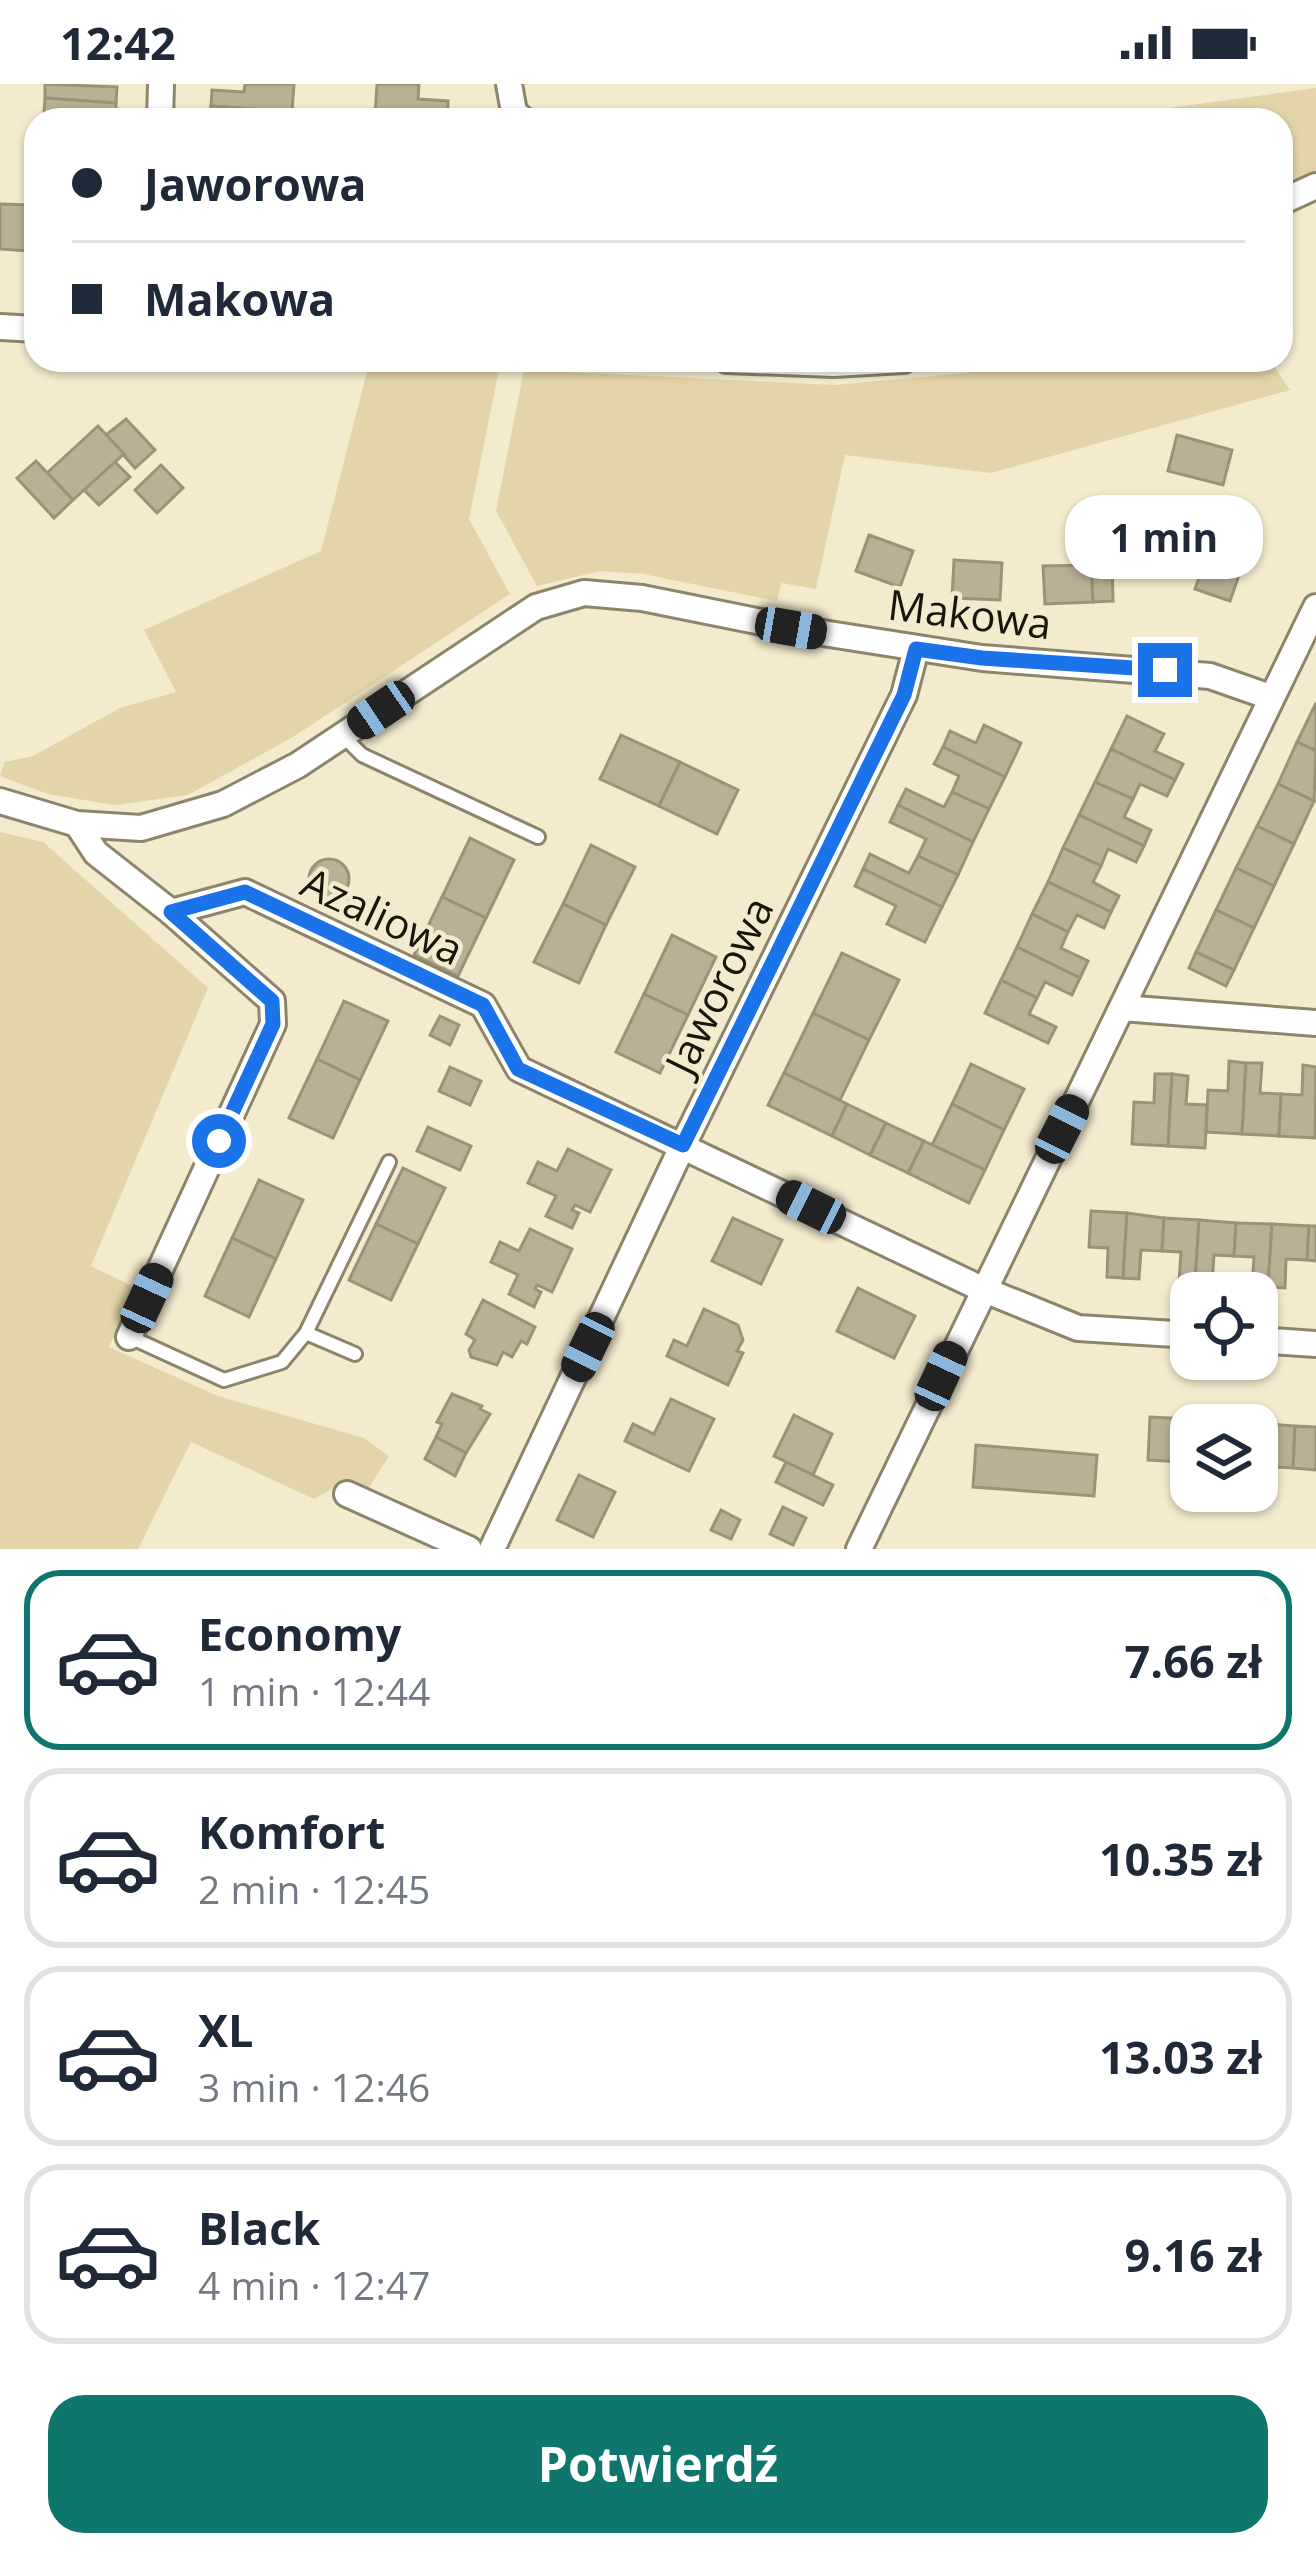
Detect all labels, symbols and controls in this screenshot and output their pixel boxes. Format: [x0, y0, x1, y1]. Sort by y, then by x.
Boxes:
text: 12:42 [60, 12, 176, 73]
text: Jaworowa [144, 153, 366, 214]
text: Makowa [144, 268, 335, 329]
callout: 1 min [1066, 496, 1264, 580]
text: 1 min [1110, 510, 1218, 563]
street label: Makowa [885, 575, 1055, 651]
car [752, 604, 830, 652]
route end [1138, 643, 1192, 697]
car [341, 675, 421, 745]
street label: Azaliowa [293, 853, 473, 977]
street label: Jaworowa [649, 887, 785, 1087]
car [1030, 1089, 1094, 1169]
route start [192, 1114, 246, 1168]
car [771, 1175, 851, 1239]
car [115, 1258, 179, 1338]
map controls [1170, 1272, 1278, 1512]
button: locate [1170, 1272, 1278, 1380]
car [556, 1307, 620, 1387]
car [909, 1336, 973, 1416]
button: layers [1170, 1404, 1278, 1512]
text: Economy [198, 1603, 401, 1664]
icon: car [54, 1606, 162, 1714]
text: 7.66 zł [1125, 1630, 1262, 1691]
text: 1 min · 12:44 [198, 1664, 430, 1717]
text: Komfort [198, 1801, 385, 1862]
icon: car [54, 1804, 162, 1912]
text: 10.35 zł [1099, 1828, 1262, 1889]
text: 2 min · 12:45 [198, 1862, 430, 1915]
text: XL [198, 1999, 253, 2060]
icon: car [54, 2002, 162, 2110]
text: 13.03 zł [1099, 2026, 1262, 2087]
text: 3 min · 12:46 [198, 2060, 430, 2113]
text: Black [198, 2197, 320, 2258]
icon: car [54, 2200, 162, 2308]
text: 9.16 zł [1125, 2224, 1262, 2285]
text: 4 min · 12:47 [198, 2258, 430, 2311]
button: Potwierdź [48, 2395, 1268, 2533]

